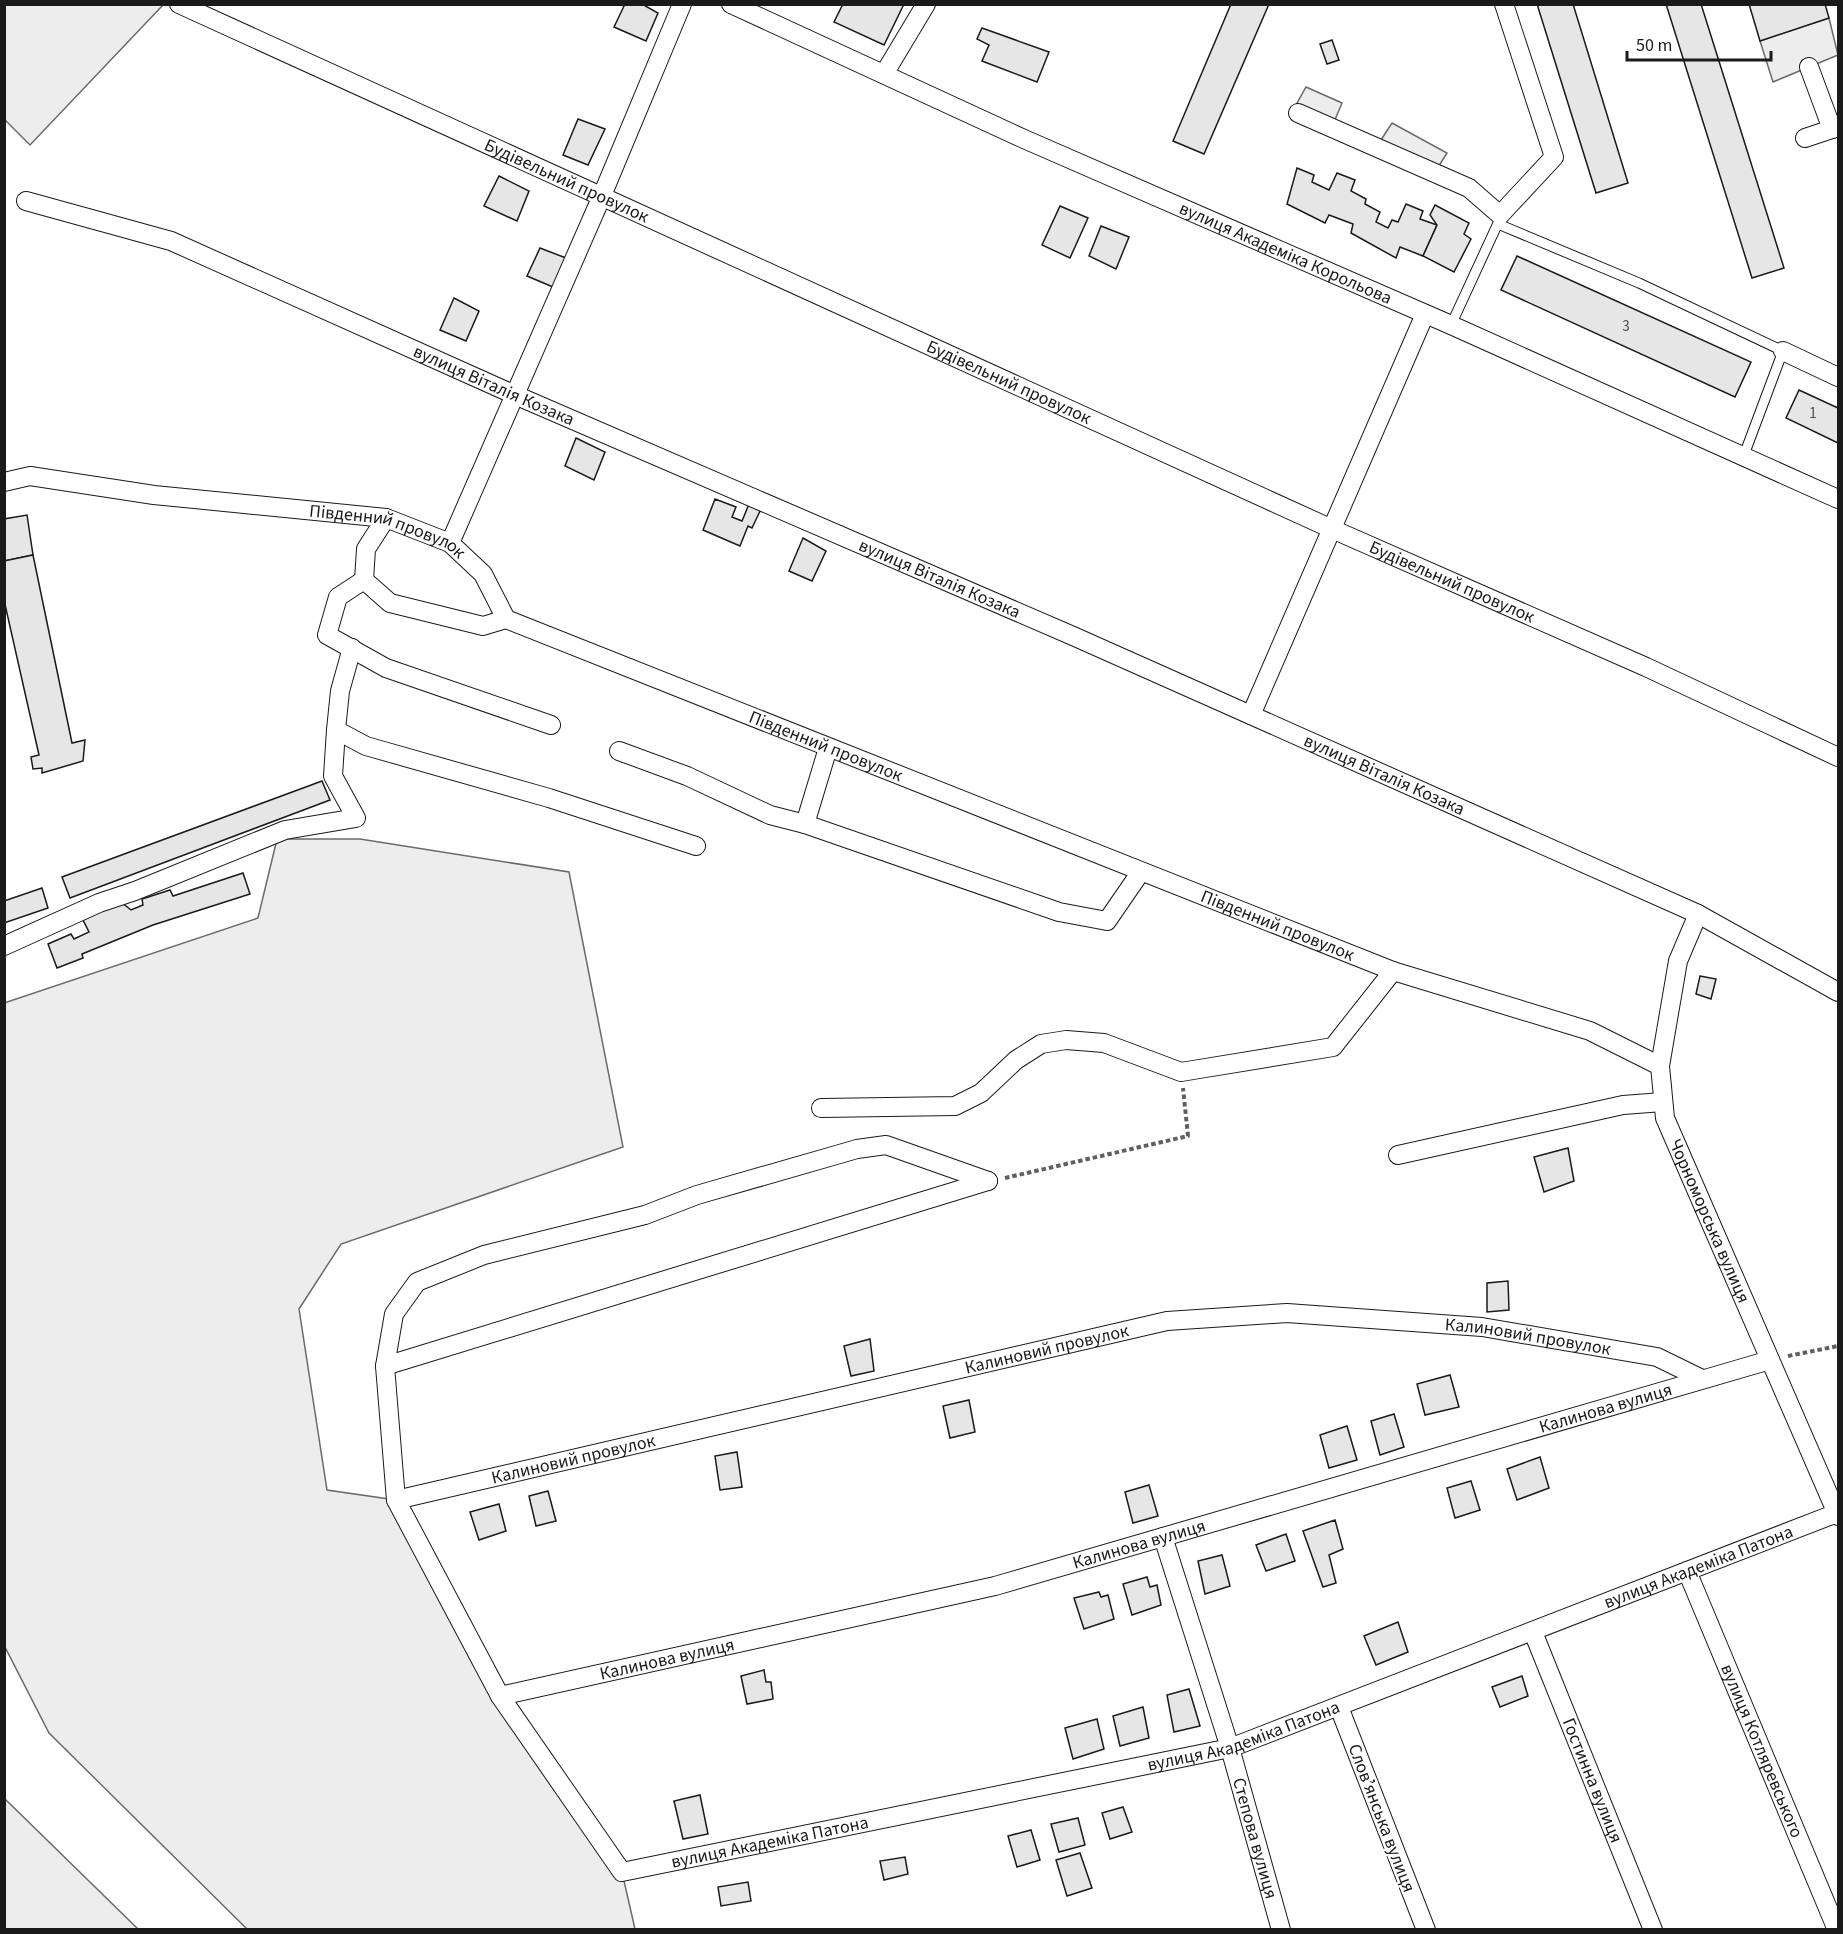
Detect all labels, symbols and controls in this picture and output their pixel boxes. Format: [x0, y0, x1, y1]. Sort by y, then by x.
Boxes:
scale bar [1627, 24, 1771, 62]
text: 50 m [1636, 33, 1672, 58]
street label: Будівельний провулок [480, 133, 653, 229]
street label: вулиця Академіка Корольова [1175, 196, 1396, 311]
house number: 3 [1622, 316, 1630, 337]
street label: Будівельний провулок [922, 334, 1095, 431]
street label: вулиця Віталія Козака [409, 339, 578, 432]
house number: 1 [1809, 403, 1817, 424]
street label: Південний провулок [308, 498, 471, 565]
street label: вулиця Віталія Козака [855, 533, 1024, 625]
street label: Будівельний провулок [1365, 535, 1539, 630]
street label: Південний провулок [745, 705, 906, 788]
street label: вулиця Віталія Козака [1300, 728, 1469, 822]
street label: Південний провулок [1197, 884, 1358, 967]
street label: Чорноморська вулиця [1663, 1135, 1756, 1307]
street label: Калиновий провулок [1444, 1312, 1613, 1362]
street label: Калиновий провулок [962, 1318, 1131, 1381]
street label: Калинова вулиця [1536, 1377, 1675, 1440]
street label: Калиновий провулок [489, 1428, 658, 1490]
street label: Калинова вулиця [1070, 1513, 1209, 1576]
street label: вулиця Академіка Патона [1600, 1519, 1797, 1615]
street label: Калинова вулиця [597, 1632, 737, 1686]
street label: вулиця Котляревського [1714, 1660, 1809, 1842]
street label: вулиця Академіка Патона [1145, 1695, 1344, 1778]
street label: Гостинна вулиця [1556, 1714, 1629, 1847]
street label: Словʼянська вулиця [1342, 1740, 1421, 1896]
street label: Степова вулиця [1226, 1775, 1284, 1902]
street label: вулиця Академіка Патона [669, 1810, 871, 1875]

